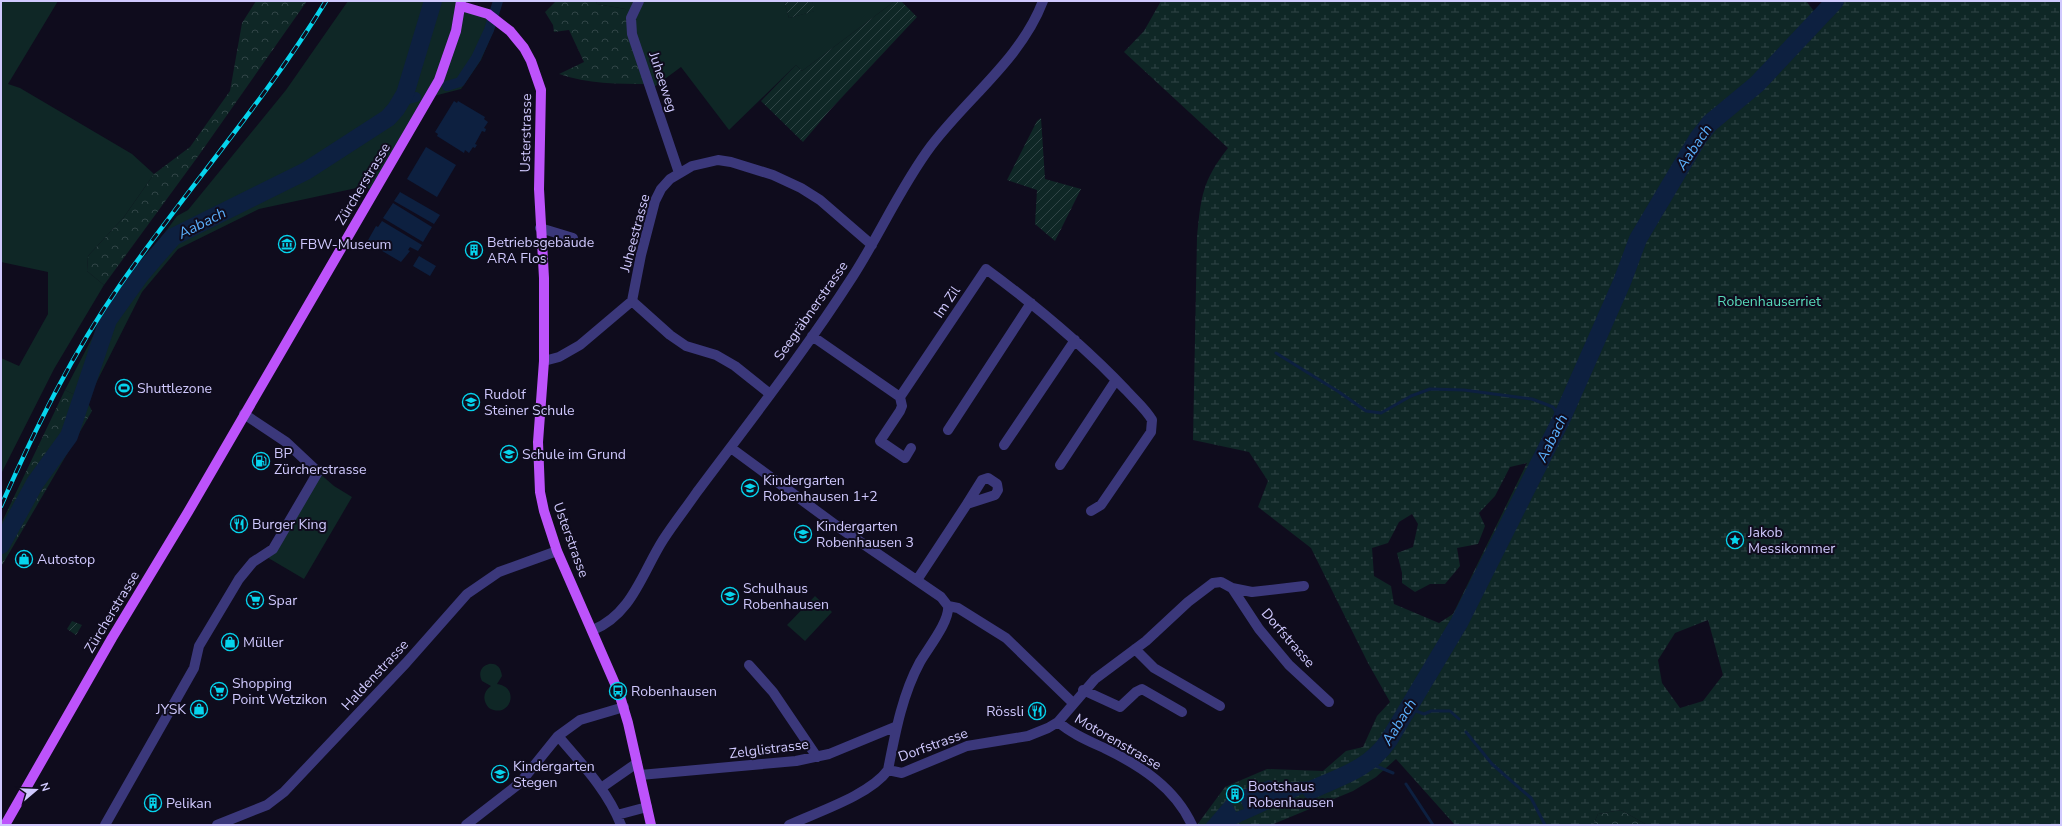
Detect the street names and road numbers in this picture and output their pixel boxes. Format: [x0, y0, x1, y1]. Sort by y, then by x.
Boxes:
street label: Juheeweg [644, 48, 682, 115]
street label: Usterstrasse [516, 93, 536, 173]
street label: Zürcherstrasse [331, 139, 395, 229]
street label: Juheestrasse [615, 192, 655, 275]
street label: Seegräbnerstrasse [770, 257, 852, 365]
street label: Im Zil [929, 282, 965, 322]
street label: Usterstrasse [549, 500, 593, 580]
street label: Zürcherstrasse [80, 567, 144, 657]
street label: Dorfstrasse [1257, 604, 1319, 672]
street label: Haldenstrasse [337, 635, 413, 715]
street label: Motorenstrasse [1071, 709, 1165, 775]
street label: Dorfstrasse [895, 724, 971, 766]
street label: Zelglistrasse [728, 735, 810, 763]

